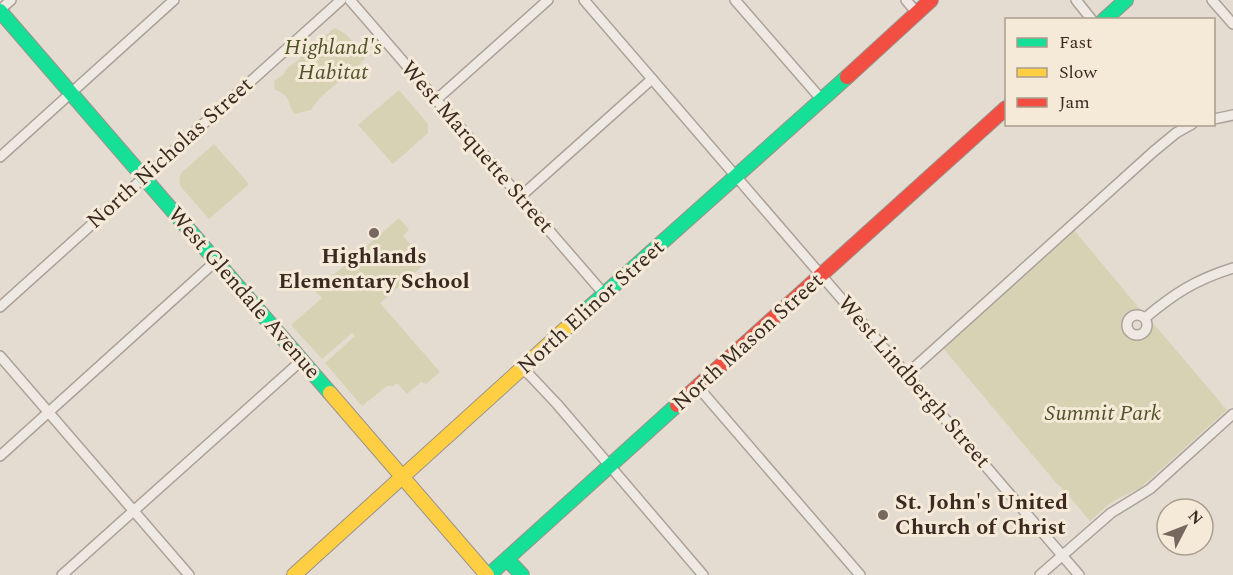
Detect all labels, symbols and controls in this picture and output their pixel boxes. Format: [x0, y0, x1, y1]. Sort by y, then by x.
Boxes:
legend [1005, 18, 1215, 126]
text: Fast [1059, 29, 1092, 56]
park label: Highland's Habitat [284, 31, 382, 89]
street label: West Marquette Street [392, 53, 562, 241]
text: Slow [1059, 59, 1098, 86]
street label: North Nicholas Street [79, 69, 261, 237]
text: Jam [1059, 89, 1090, 116]
street label: West Glendale Avenue [160, 199, 328, 387]
marker: Highlands Elementary School [367, 226, 381, 240]
street label: North Elinor Street [510, 231, 672, 382]
place label: Highlands Elementary School [278, 240, 470, 298]
street label: North Mason Street [665, 265, 831, 419]
street label: West Lindbergh Street [829, 288, 999, 476]
park label: Summit Park [1045, 397, 1161, 430]
place label: St. John's United Church of Christ [895, 486, 1068, 544]
north arrow [1155, 497, 1215, 557]
text: N [1182, 505, 1209, 531]
marker: St. John's United Church of Christ [876, 508, 890, 522]

